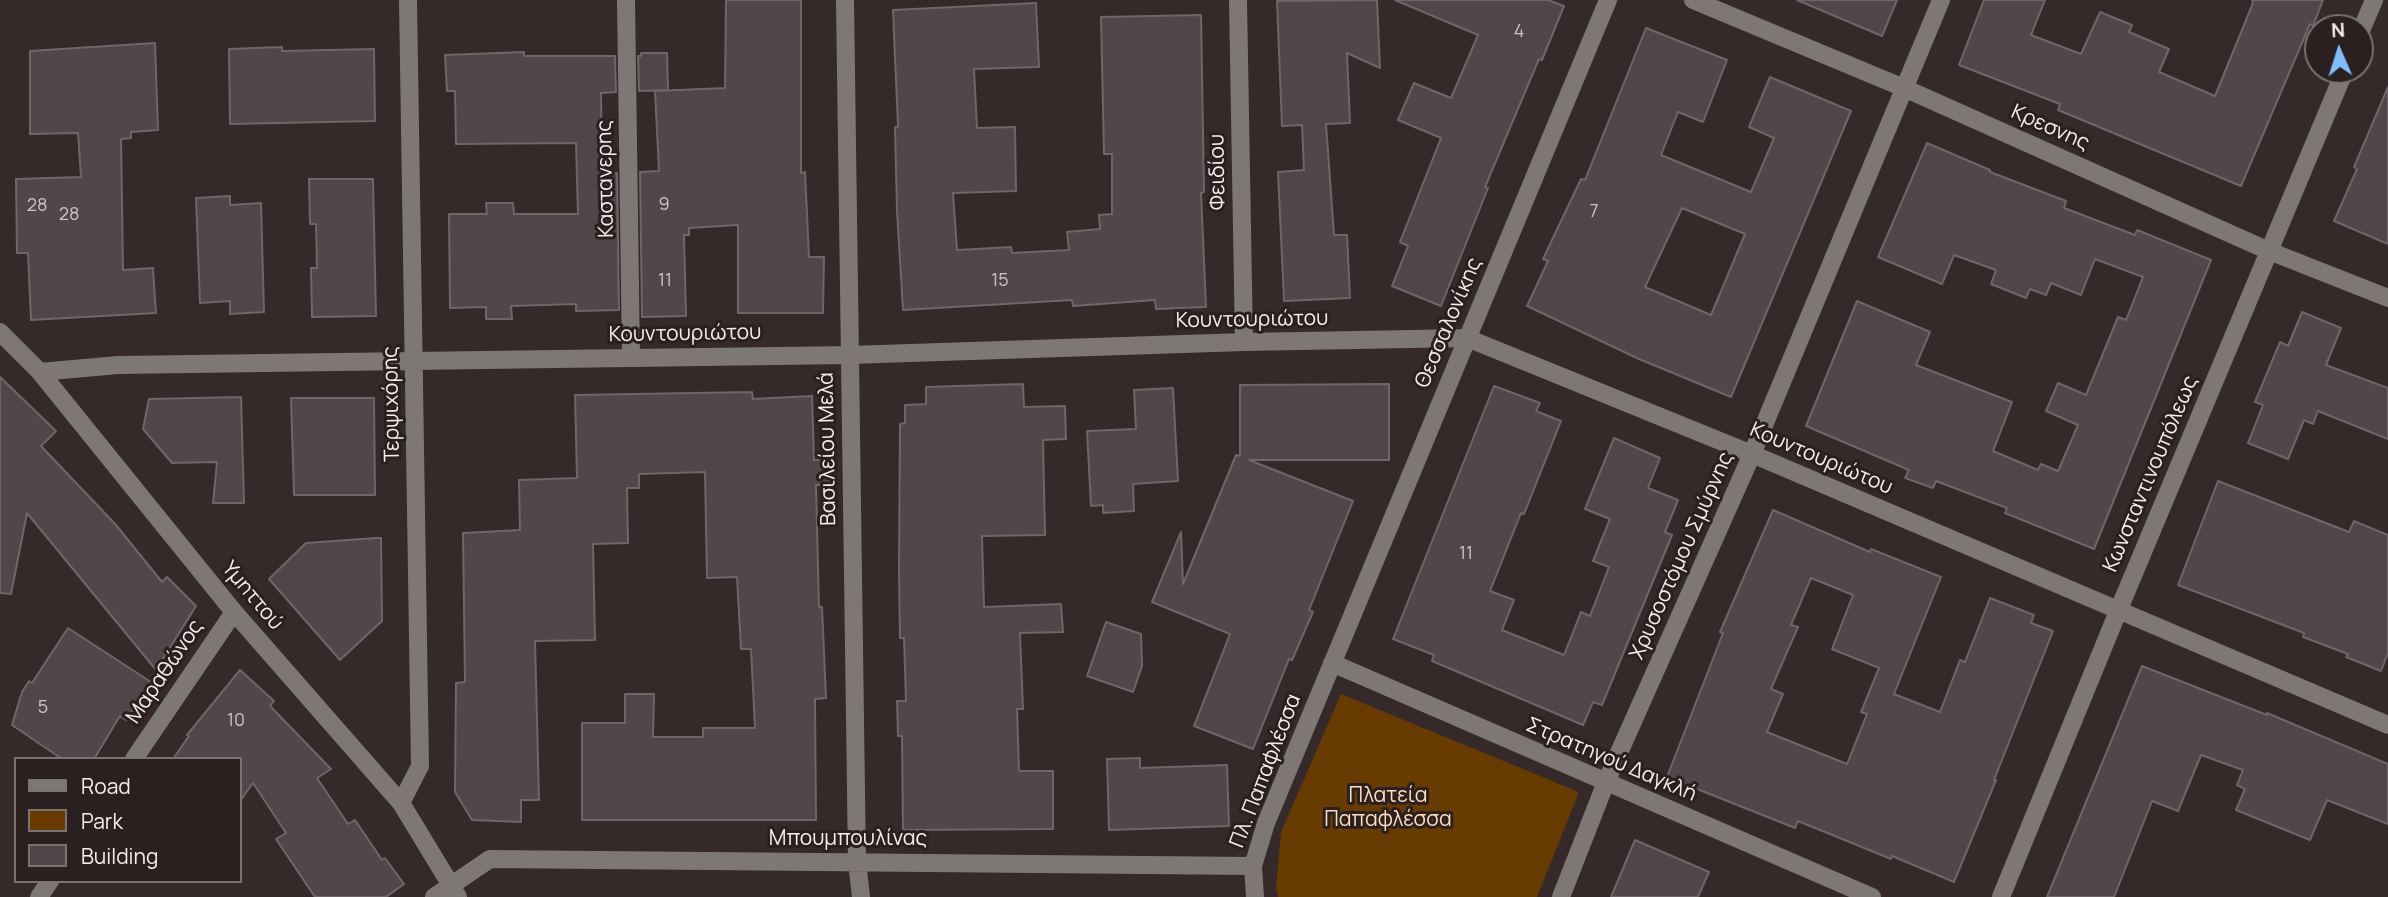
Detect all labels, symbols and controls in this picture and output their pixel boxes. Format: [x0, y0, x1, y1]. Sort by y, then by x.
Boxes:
north arrow [2304, 14, 2374, 84]
text: N [2331, 17, 2346, 43]
house number: 4 [1514, 21, 1524, 43]
street label: Κρεσνης [2007, 100, 2093, 156]
street label: Καστανερης [592, 120, 620, 238]
street label: Φειδίου [1205, 134, 1231, 210]
house number: 9 [658, 194, 670, 216]
house number: 28 [27, 195, 47, 217]
house number: 7 [1589, 201, 1599, 223]
house number: 28 [59, 204, 79, 226]
street label: Θεσσαλονίκης [1410, 254, 1488, 392]
house number: 11 [658, 270, 672, 292]
house number: 15 [991, 270, 1009, 292]
street label: Κουντουριώτου [1176, 306, 1328, 334]
street label: Κουντουριώτου [609, 320, 761, 348]
street label: Τερψιχόρης [378, 346, 406, 462]
street label: Βασιλείου Μελά [814, 372, 842, 526]
street label: Κωνσταντινουπόλεως [2098, 372, 2204, 576]
street label: Κουντουριώτου [1746, 418, 1896, 500]
street label: Χρυσοστόμου Σμύρνης [1625, 448, 1739, 664]
house number: 11 [1459, 543, 1473, 565]
street label: Υμηττού [216, 557, 288, 635]
street label: Μαραθώνος [121, 615, 209, 729]
street label: Πλ. Παπαφλέσσα [1225, 691, 1307, 851]
house number: 5 [38, 697, 48, 719]
house number: 10 [227, 710, 245, 732]
street label: Στρατηγού Δαγκλή [1522, 713, 1700, 807]
legend [14, 757, 242, 883]
text: Road [81, 772, 131, 800]
park label: Πλατεία Παπαφλέσσα [1324, 783, 1452, 833]
text: Park [81, 807, 123, 835]
street label: Μπουμπουλίνας [769, 826, 927, 852]
text: Building [81, 842, 158, 870]

